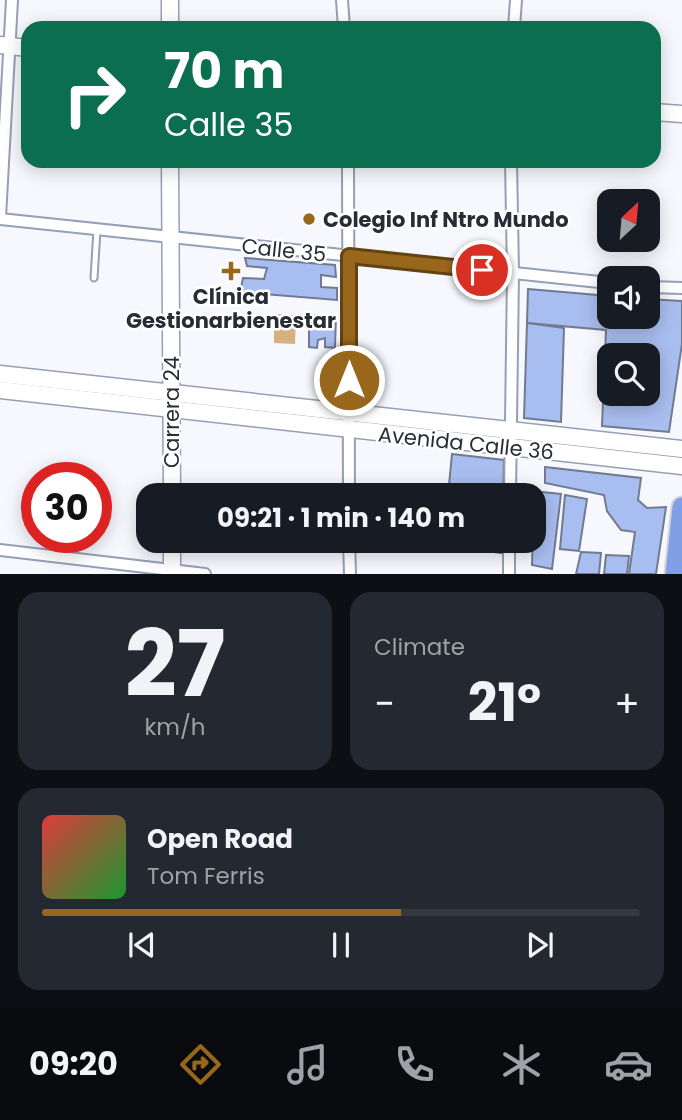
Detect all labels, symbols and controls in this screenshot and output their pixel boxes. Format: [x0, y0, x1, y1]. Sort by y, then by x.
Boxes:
text: 70 m [164, 37, 284, 105]
icon: right [49, 49, 140, 140]
text: Calle 35 [164, 102, 293, 147]
north arrow [597, 189, 660, 252]
map controls [597, 189, 660, 406]
place label: Colegio Inf Ntro Mundo [323, 205, 569, 234]
marker: Colegio Inf Ntro Mundo [301, 211, 317, 227]
street label: Calle 35 [240, 231, 328, 269]
pin [452, 240, 512, 300]
icon: arrive [463, 251, 501, 289]
marker: Clínica Gestionarbienestar [221, 261, 241, 281]
button: sound [597, 266, 660, 329]
place label: Clínica Gestionarbienestar [126, 282, 336, 335]
position arrow [312, 343, 386, 417]
button: search [597, 343, 660, 406]
street label: Carrera 24 [157, 356, 186, 468]
street label: Avenida Calle 36 [377, 419, 555, 467]
speed limit sign: 30 [21, 462, 112, 553]
text: 09:21 · 1 min · 140 m [217, 500, 465, 536]
text: 27 [125, 600, 225, 728]
text: Climate [374, 631, 465, 663]
text: 21° [468, 666, 541, 739]
text: − [374, 677, 395, 730]
text: + [614, 677, 640, 730]
text: km/h [144, 711, 206, 743]
text: Open Road [147, 821, 293, 857]
text: Tom Ferris [147, 860, 265, 892]
icon: previous [123, 926, 161, 964]
icon: pause [322, 926, 360, 964]
icon: next [521, 926, 559, 964]
icon: directions [176, 1040, 225, 1089]
icon: music [283, 1040, 332, 1089]
icon: phone [390, 1040, 439, 1089]
icon: climate [497, 1040, 546, 1089]
icon: car [604, 1040, 653, 1089]
text: 09:20 [29, 1041, 118, 1086]

